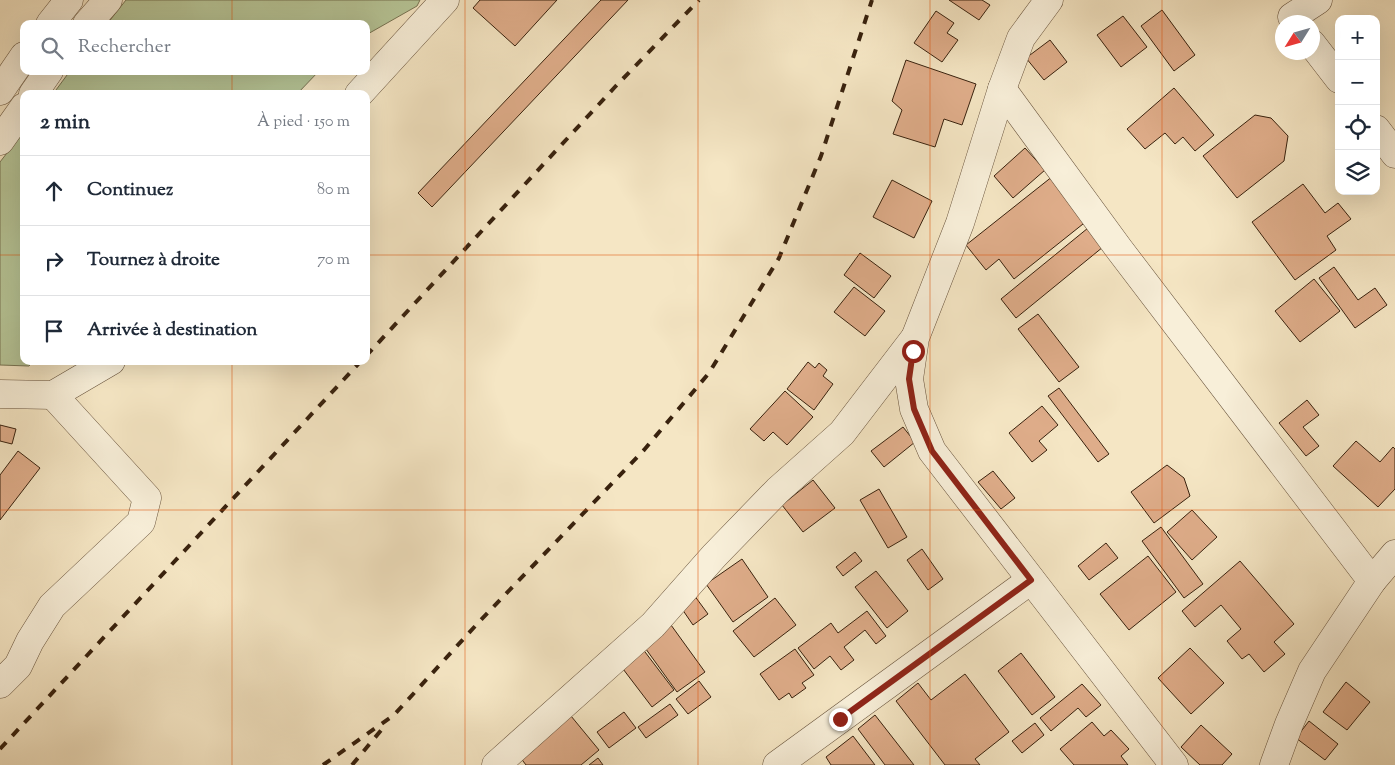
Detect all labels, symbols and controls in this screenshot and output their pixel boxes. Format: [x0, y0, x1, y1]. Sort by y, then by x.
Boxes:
north arrow [1275, 15, 1320, 60]
map controls [1335, 15, 1380, 195]
button: + [1335, 15, 1380, 60]
search box [20, 20, 370, 75]
icon: search [38, 34, 66, 62]
text: Rechercher [78, 34, 171, 61]
button: − [1335, 60, 1380, 105]
button: locate [1335, 105, 1380, 150]
text: 2 min [40, 108, 90, 138]
text: À pied · 150 m [257, 111, 350, 134]
button: layers [1335, 150, 1380, 195]
icon: ahead [40, 177, 68, 205]
text: Continuez [87, 177, 173, 204]
text: 80 m [317, 179, 350, 202]
icon: right [40, 247, 68, 275]
text: Tournez à droite [87, 247, 220, 274]
text: 70 m [317, 249, 350, 272]
icon: arrive [40, 317, 68, 345]
text: Arrivée à destination [87, 317, 258, 344]
route start [902, 340, 925, 363]
route end [829, 708, 852, 731]

